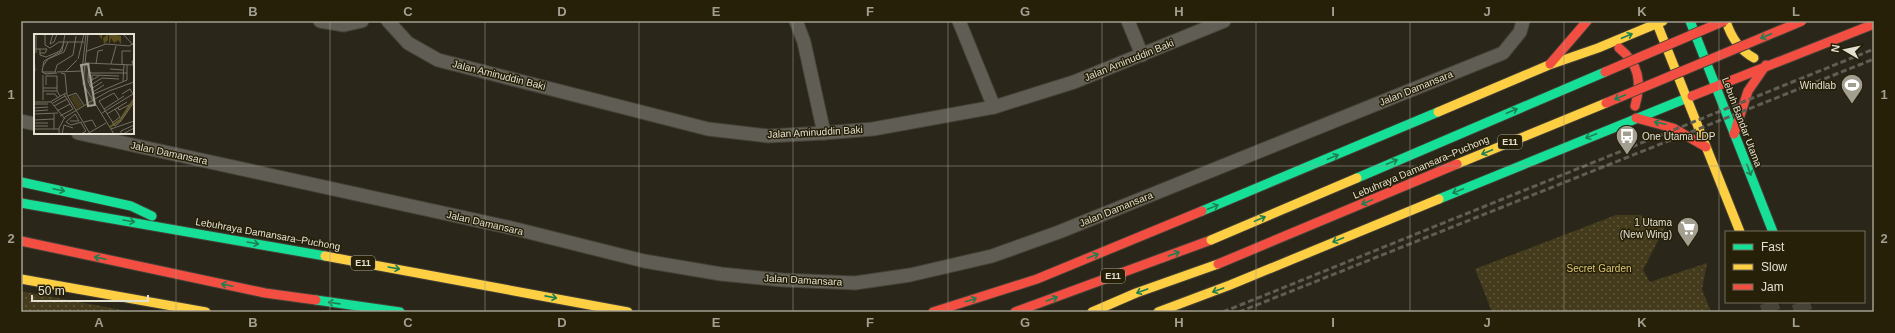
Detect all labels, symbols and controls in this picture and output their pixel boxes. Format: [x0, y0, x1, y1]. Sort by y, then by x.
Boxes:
text: A [94, 4, 104, 19]
text: B [248, 4, 258, 19]
text: C [403, 4, 413, 19]
text: D [557, 4, 567, 19]
text: E [712, 4, 721, 19]
text: F [866, 4, 874, 19]
text: G [1020, 4, 1030, 19]
text: H [1174, 4, 1184, 19]
text: I [1331, 4, 1335, 19]
text: J [1483, 4, 1491, 19]
text: K [1637, 4, 1647, 19]
text: L [1792, 4, 1800, 19]
north arrow [1825, 30, 1865, 70]
one-way arrow [1621, 32, 1633, 39]
one-way arrow [1760, 33, 1772, 40]
inset map [34, 34, 134, 134]
street label: Jalan Aminuddin Baki [1083, 37, 1175, 83]
text: N [1829, 44, 1842, 53]
street label: Jalan Aminuddin Baki [451, 58, 547, 92]
street label: Jalan Damansara [1378, 68, 1455, 108]
sports icon: Windlab [1839, 72, 1865, 105]
street label: Lebuh Bandar Utama [1720, 76, 1764, 169]
place label: Windlab [1800, 80, 1836, 91]
text: 1 [7, 87, 15, 102]
text: 1 [1880, 87, 1888, 102]
one-way arrow [1614, 93, 1626, 101]
one-way arrow [1505, 107, 1517, 115]
one-way arrow [1654, 118, 1667, 126]
bus stop icon: One Utama LDP [1614, 123, 1640, 156]
street label: Jalan Aminuddin Baki [767, 124, 863, 140]
place label: One Utama LDP [1642, 131, 1716, 142]
street label: Lebuhraya Damansara–Puchong [1351, 133, 1491, 201]
one-way arrow [1586, 133, 1598, 140]
road number: E11 [1498, 135, 1522, 149]
street label: Jalan Damansara [130, 139, 209, 167]
one-way arrow [1481, 149, 1493, 156]
one-way arrow [1327, 153, 1339, 160]
one-way arrow [1386, 158, 1398, 166]
one-way arrow [1745, 163, 1753, 175]
one-way arrow [52, 187, 65, 195]
one-way arrow [1453, 188, 1465, 195]
street label: Jalan Damansara [1078, 189, 1155, 229]
one-way arrow [1361, 199, 1373, 206]
one-way arrow [1207, 202, 1219, 210]
street label: Jalan Damansara [446, 209, 525, 237]
one-way arrow [1254, 215, 1266, 222]
supermarket icon: 1 Utama (New Wing) [1675, 215, 1701, 248]
street label: Lebuhraya Damansara–Puchong [195, 216, 341, 252]
one-way arrow [122, 217, 135, 225]
place label: 1 Utama (New Wing) [1620, 217, 1672, 240]
text: 2 [7, 231, 15, 246]
legend [1725, 231, 1865, 303]
text: 2 [1880, 231, 1888, 246]
one-way arrow [1333, 237, 1345, 245]
one-way arrow [246, 239, 259, 247]
text: Fast [1761, 240, 1785, 254]
one-way arrow [1167, 249, 1179, 257]
one-way arrow [1086, 252, 1098, 259]
one-way arrow [94, 253, 107, 261]
road number: E11 [351, 256, 375, 270]
text: Slow [1761, 260, 1787, 274]
park label: Secret Garden [1566, 263, 1632, 274]
one-way arrow [387, 265, 400, 273]
road number: E11 [1101, 269, 1125, 283]
street label: Jalan Damansara [764, 272, 843, 288]
scale bar [32, 277, 148, 303]
text: Jam [1761, 280, 1784, 294]
one-way arrow [221, 281, 234, 289]
text: 50 m [38, 284, 65, 298]
one-way arrow [1212, 286, 1224, 294]
one-way arrow [1135, 288, 1148, 295]
one-way arrow [544, 294, 557, 302]
one-way arrow [1045, 294, 1057, 302]
one-way arrow [964, 296, 977, 303]
one-way arrow [328, 299, 341, 307]
text: A [94, 315, 104, 330]
text: B [248, 315, 258, 330]
text: C [403, 315, 413, 330]
text: D [557, 315, 567, 330]
text: E [712, 315, 721, 330]
text: F [866, 315, 874, 330]
text: G [1020, 315, 1030, 330]
text: H [1174, 315, 1184, 330]
text: I [1331, 315, 1335, 330]
text: J [1483, 315, 1491, 330]
text: K [1637, 315, 1647, 330]
text: L [1792, 315, 1800, 330]

